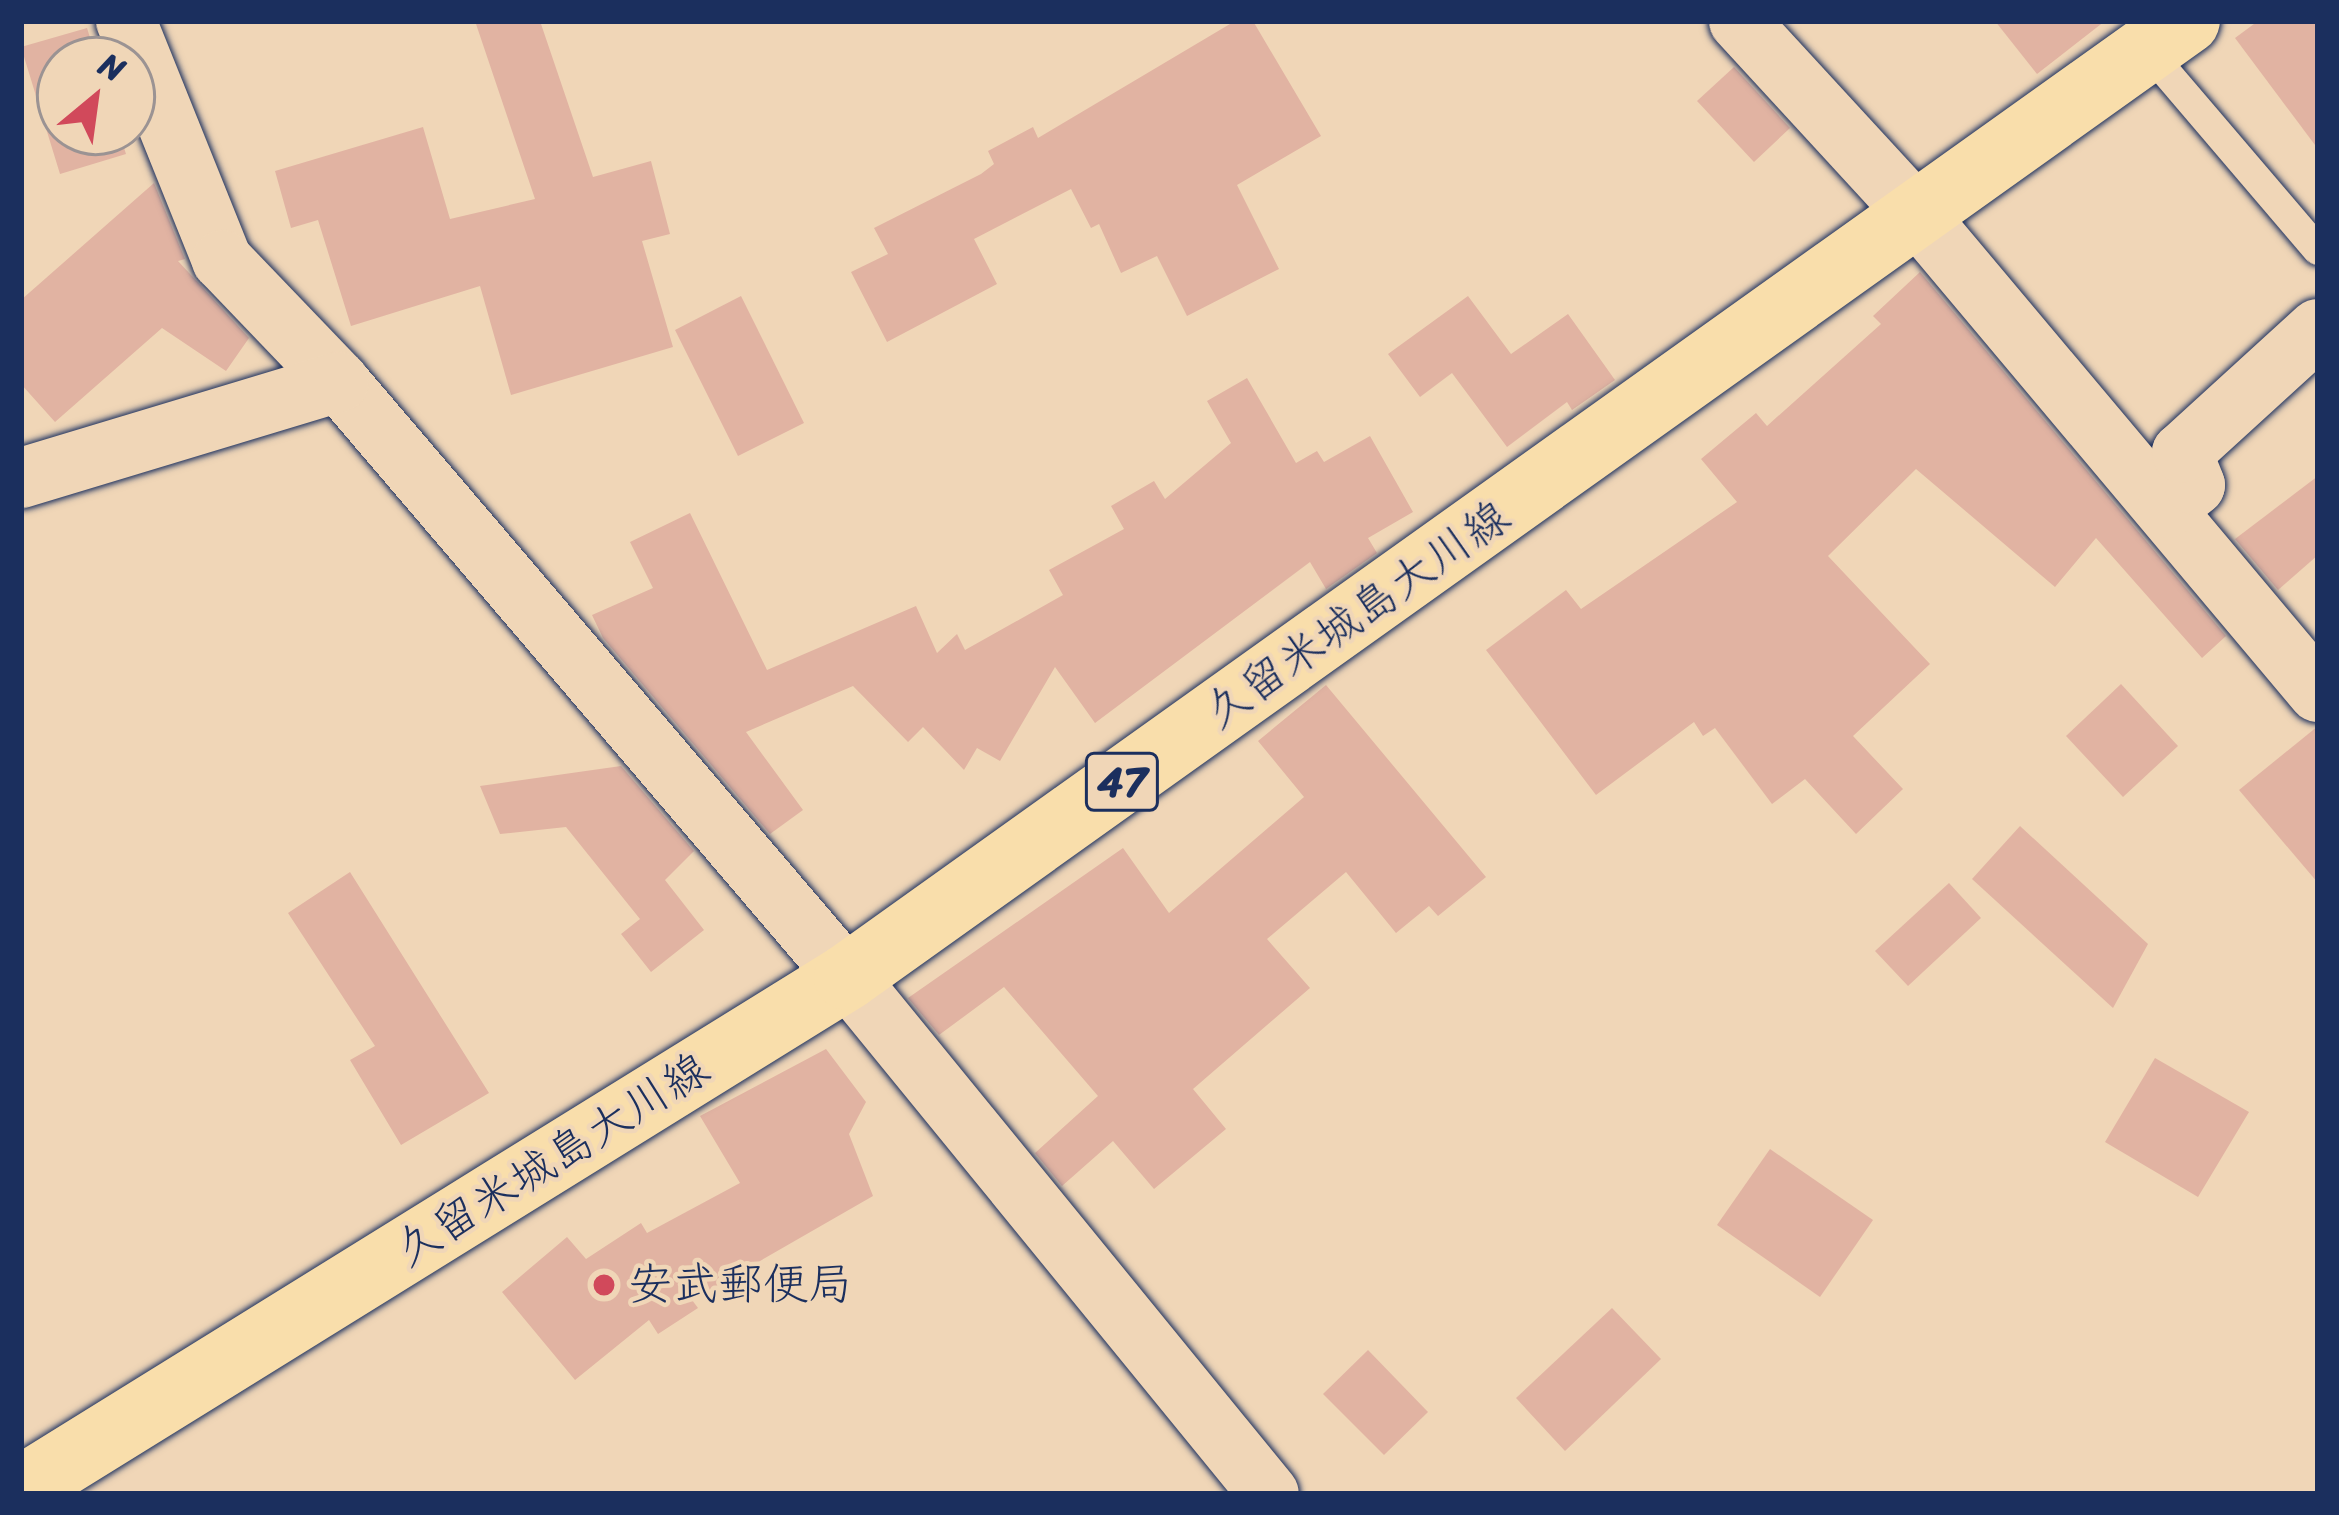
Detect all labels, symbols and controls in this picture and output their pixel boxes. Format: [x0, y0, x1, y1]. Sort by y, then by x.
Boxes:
north arrow [36, 36, 156, 156]
text: N [88, 36, 136, 98]
street label: 久留米城島大川線 [1194, 490, 1520, 740]
road number: 47 [1083, 746, 1161, 818]
street label: 久留米城島大川線 [385, 1042, 719, 1278]
place label: 安武郵便局 [628, 1258, 853, 1312]
marker: 安武郵便局 [591, 1272, 617, 1298]

